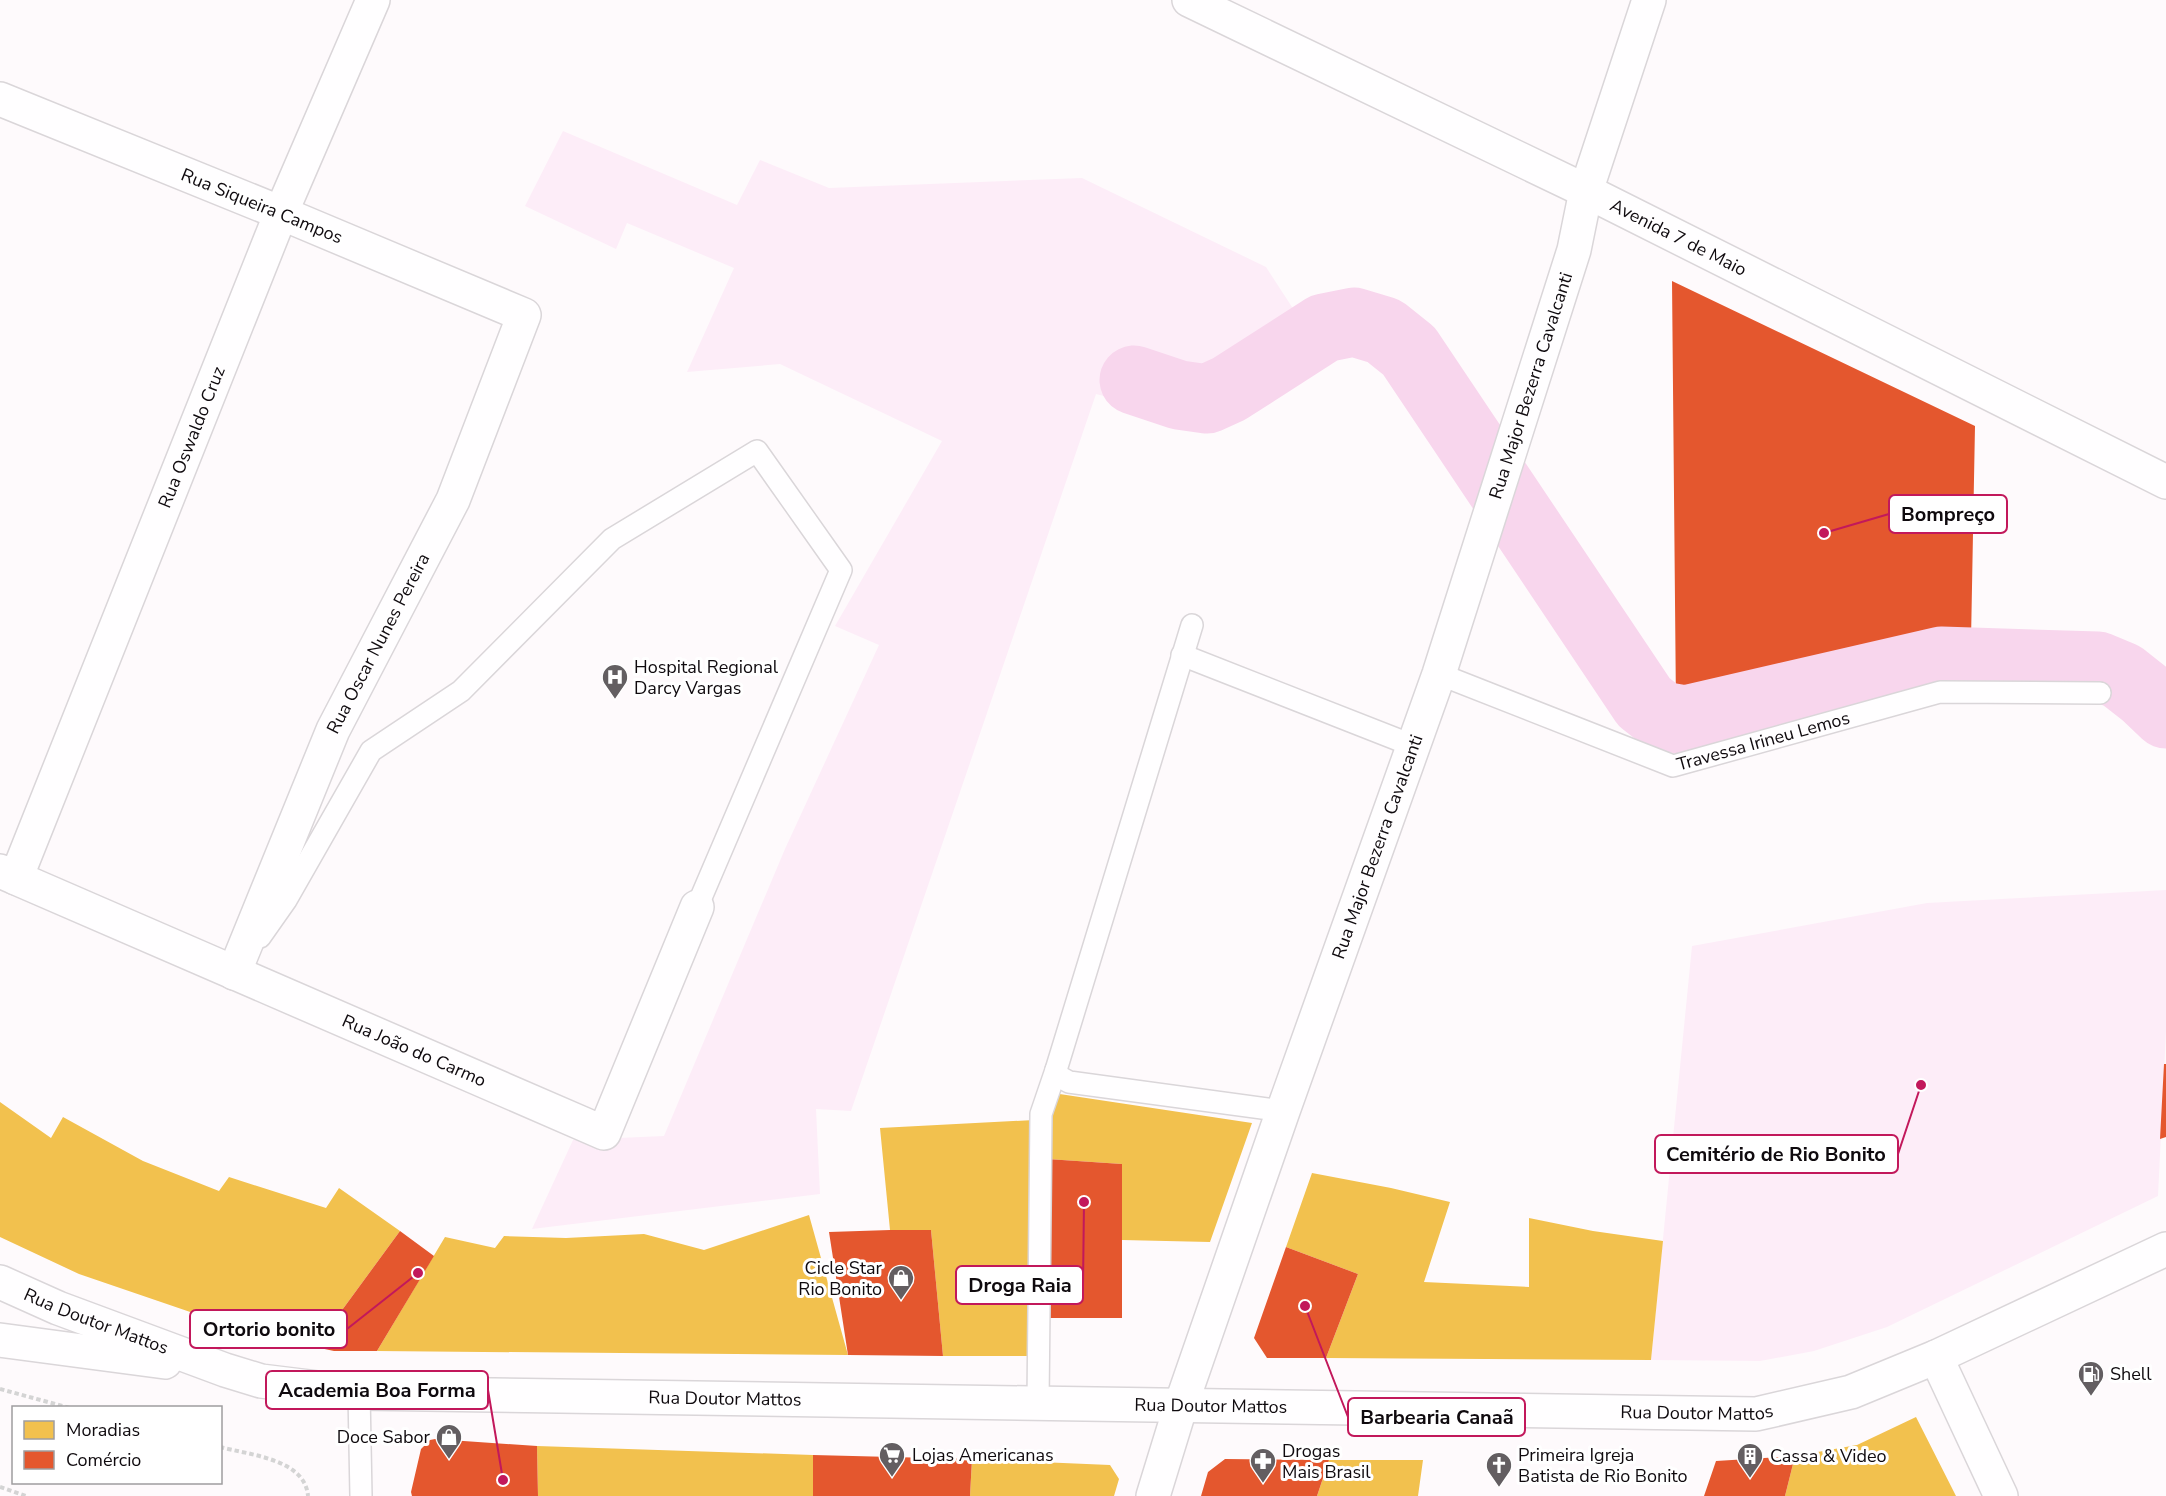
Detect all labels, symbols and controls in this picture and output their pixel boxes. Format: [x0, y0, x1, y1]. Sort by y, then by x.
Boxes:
street label: Rua Siqueira Campos [178, 163, 346, 249]
street label: Avenida 7 de Maio [1606, 193, 1751, 282]
street label: Rua Major Bezerra Cavalcanti [1483, 269, 1578, 502]
street label: Rua Oswaldo Cruz [153, 363, 231, 512]
callout: Bompreço [1889, 495, 2007, 533]
text: Bompreço [1901, 501, 1995, 528]
street label: Rua Oscar Nunes Pereira [321, 549, 435, 738]
place label: Hospital Regional Darcy Vargas [634, 655, 779, 700]
hospital icon: Hospital Regional Darcy Vargas [600, 662, 630, 700]
street label: Travessa Irineu Lemos [1674, 706, 1852, 776]
street label: Rua Major Bezerra Cavalcanti [1326, 731, 1428, 962]
street label: Rua João do Carmo [338, 1009, 490, 1092]
callout: Cemitério de Rio Bonito [1655, 1135, 1898, 1173]
text: Cemitério de Rio Bonito [1666, 1141, 1886, 1168]
place label: Cicle Star Rio Bonito [798, 1256, 883, 1301]
shop icon: Cicle Star Rio Bonito [886, 1263, 916, 1301]
callout: Droga Raia [956, 1266, 1083, 1304]
text: Droga Raia [968, 1272, 1072, 1299]
street label: Rua Doutor Mattos [20, 1282, 172, 1360]
callout: Ortorio bonito [190, 1310, 347, 1348]
text: Ortorio bonito [203, 1316, 335, 1343]
fuel station icon: Shell [2076, 1359, 2106, 1397]
place label: Shell [2110, 1362, 2152, 1386]
callout: Academia Boa Forma [266, 1371, 488, 1409]
text: Academia Boa Forma [278, 1377, 476, 1404]
street label: Rua Doutor Mattos [648, 1385, 802, 1412]
street label: Rua Doutor Mattos [1134, 1393, 1288, 1419]
callout: Barbearia Canaã [1348, 1398, 1525, 1436]
street label: Rua Doutor Mattos [1620, 1398, 1776, 1426]
text: Barbearia Canaã [1360, 1404, 1514, 1431]
legend [12, 1406, 222, 1484]
text: Moradias [66, 1418, 140, 1442]
shop icon: Doce Sabor [434, 1422, 464, 1460]
place label: Doce Sabor [337, 1425, 431, 1449]
place label: Drogas Mais Brasil [1282, 1439, 1371, 1484]
supermarket icon: Lojas Americanas [877, 1440, 907, 1478]
building icon: Cassa & Video [1735, 1441, 1765, 1479]
place label: Lojas Americanas [912, 1443, 1054, 1467]
place label: Primeira Igreja Batista de Rio Bonito [1518, 1443, 1688, 1488]
place label: Cassa & Video [1770, 1444, 1887, 1468]
pharmacy icon: Drogas Mais Brasil [1248, 1446, 1278, 1484]
text: Comércio [66, 1448, 141, 1472]
church icon: Primeira Igreja Batista de Rio Bonito [1484, 1450, 1514, 1488]

